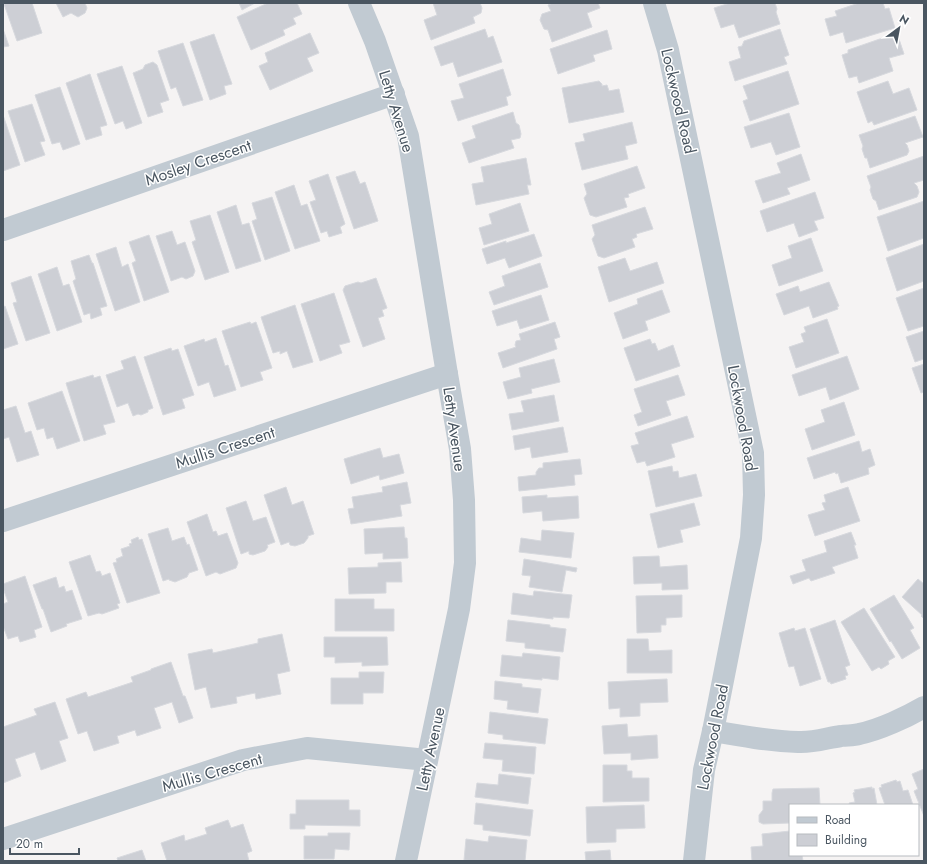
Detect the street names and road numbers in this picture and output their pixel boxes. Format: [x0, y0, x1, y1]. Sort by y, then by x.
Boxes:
street label: Lockwood Road [655, 46, 702, 156]
street label: Letty Avenue [373, 67, 420, 155]
street label: Mosley Crescent [142, 134, 254, 191]
street label: Lockwood Road [722, 363, 763, 473]
street label: Letty Avenue [437, 385, 472, 473]
street label: Mullis Crescent [173, 421, 278, 474]
street label: Lockwood Road [691, 682, 734, 792]
street label: Letty Avenue [410, 705, 451, 793]
street label: Mullis Crescent [159, 747, 265, 798]

